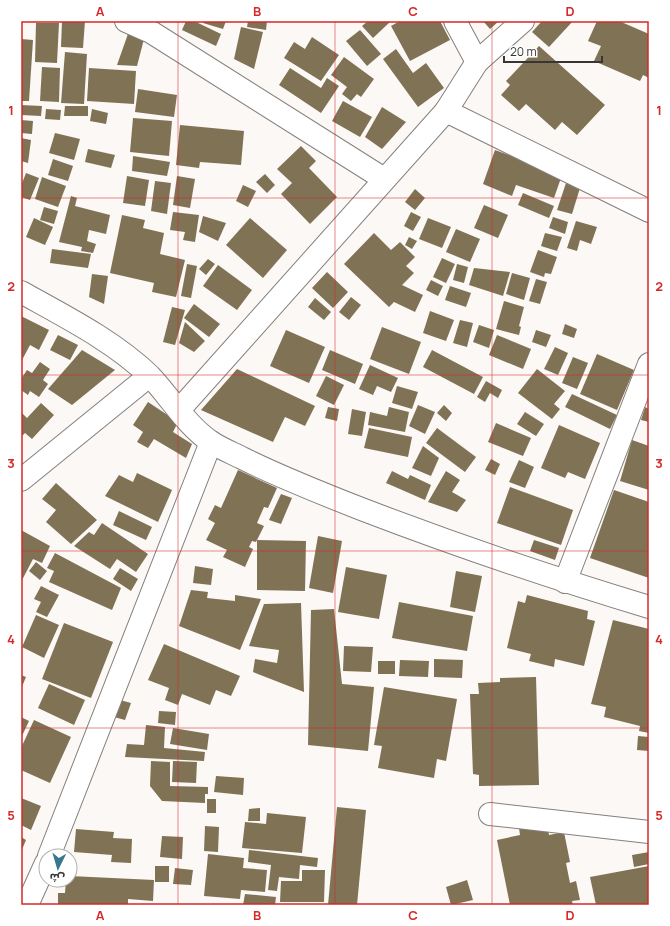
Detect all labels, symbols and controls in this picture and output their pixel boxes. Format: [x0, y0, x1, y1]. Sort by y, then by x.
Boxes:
text: A [96, 2, 105, 20]
text: B [253, 2, 261, 20]
text: C [408, 2, 418, 20]
text: D [565, 2, 575, 20]
scale bar [504, 38, 602, 64]
text: 20 m [510, 43, 537, 60]
text: 1 [8, 101, 14, 119]
text: 1 [656, 101, 662, 119]
text: 2 [7, 277, 15, 295]
text: 2 [655, 277, 663, 295]
text: 3 [7, 454, 15, 472]
text: 3 [655, 454, 663, 472]
text: 4 [7, 630, 15, 648]
text: 4 [655, 630, 663, 648]
text: 5 [7, 806, 15, 824]
text: 5 [655, 806, 663, 824]
north arrow [38, 848, 78, 888]
text: ش [49, 870, 65, 887]
text: A [96, 906, 105, 924]
text: B [253, 906, 261, 924]
text: C [408, 906, 418, 924]
text: D [565, 906, 575, 924]

